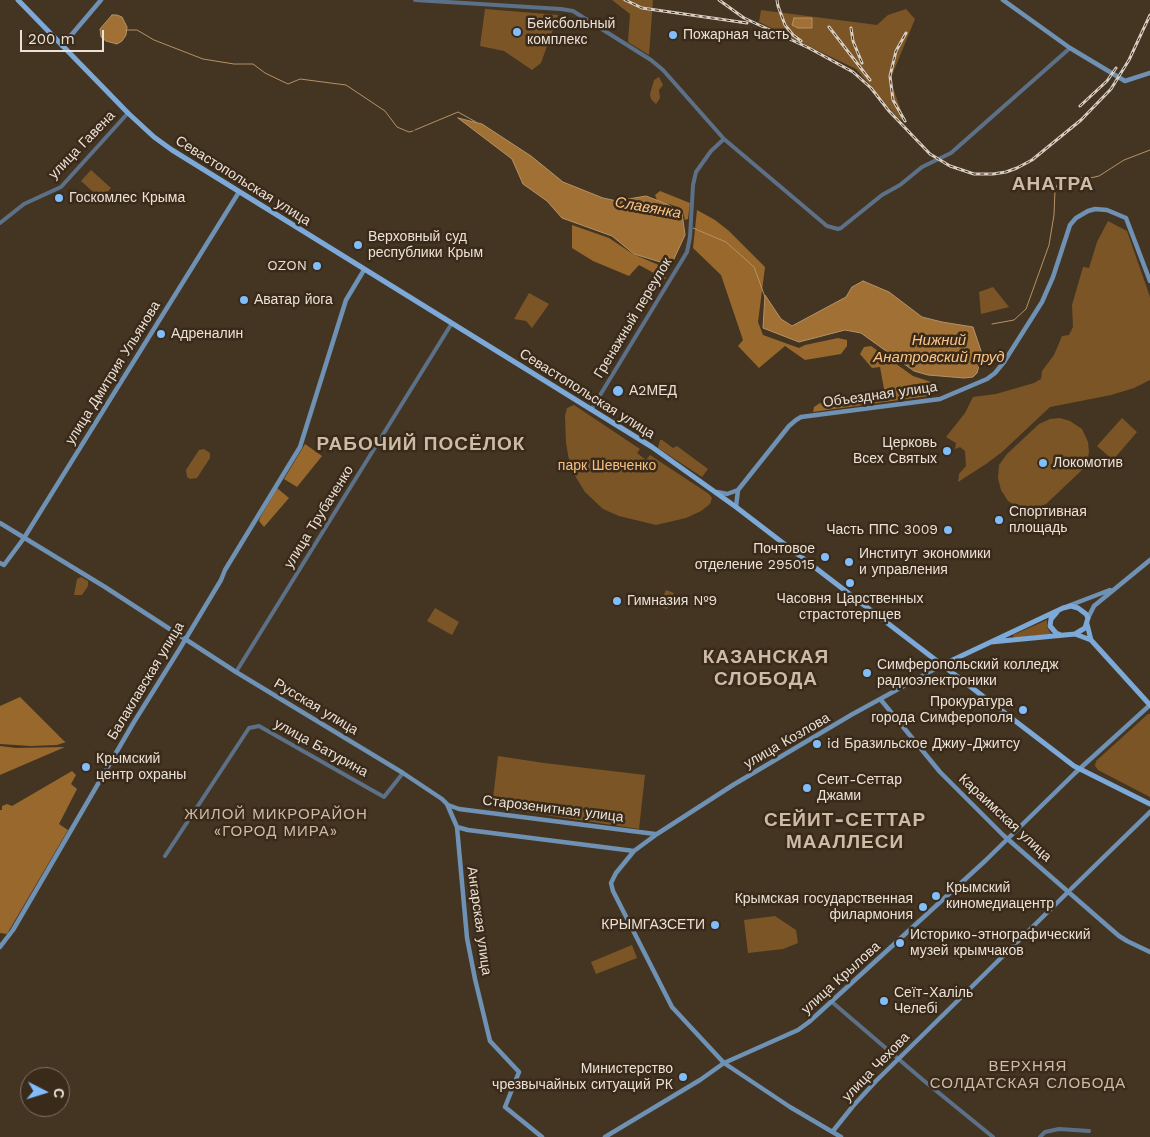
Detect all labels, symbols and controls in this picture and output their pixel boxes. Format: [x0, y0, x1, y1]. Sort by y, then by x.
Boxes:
place label: Бейсбольный комплекс [527, 16, 615, 48]
scale bar [22, 20, 106, 52]
marker: Бейсбольный комплекс [511, 26, 523, 38]
place label: Пожарная часть [683, 27, 789, 43]
marker: Пожарная часть [667, 29, 679, 41]
text: 200 m [28, 30, 75, 48]
street label: улица Гавена [45, 107, 119, 183]
street label: Севастопольская улица [172, 132, 314, 230]
district label: АНАТРА [1011, 173, 1095, 195]
place label: Госкомлес Крыма [69, 190, 185, 206]
marker: Госкомлес Крыма [53, 192, 65, 204]
water label: Славянка [614, 193, 682, 223]
place label: Верховный суд республики Крым [368, 229, 483, 262]
marker: Верховный суд республики Крым [352, 239, 364, 251]
street label: Гренажный переулок [590, 255, 676, 381]
place label: OZON [267, 258, 307, 274]
marker: OZON [311, 260, 323, 272]
place label: Аватар йога [254, 292, 333, 308]
marker: Аватар йога [238, 294, 250, 306]
street label: улица Дмитрия Ульянова [62, 298, 164, 448]
place label: Адреналин [171, 326, 243, 342]
marker: Адреналин [155, 328, 167, 340]
water label: Нижний Анатровский пруд [873, 332, 1005, 367]
street label: Севастопольская улица [516, 345, 658, 443]
street label: Объездная улица [822, 379, 938, 411]
place label: А2МЕД [629, 383, 677, 399]
marker: А2МЕД [611, 384, 625, 398]
district label: РАБОЧИЙ ПОСЁЛОК [315, 433, 527, 455]
place label: Церковь Всех Святых [853, 435, 937, 468]
marker: Церковь Всех Святых [941, 445, 953, 457]
place label: Локомотив [1053, 455, 1123, 471]
marker: Локомотив [1037, 457, 1049, 469]
park label: парк Шевченко [558, 458, 656, 474]
street label: улица Трубаченко [281, 463, 357, 571]
place label: Спортивная площадь [1009, 504, 1087, 536]
marker: Спортивная площадь [993, 514, 1005, 526]
place label: Часть ППС 3009 [826, 522, 938, 538]
marker: Часть ППС 3009 [942, 524, 954, 536]
place label: Почтовое отделение 295015 [695, 541, 815, 574]
place label: Институт экономики и управления [859, 546, 991, 578]
marker: Почтовое отделение 295015 [819, 551, 831, 563]
marker: Институт экономики и управления [843, 556, 855, 568]
marker: Часовня Царственных страстотерпцев [844, 577, 856, 589]
place label: Часовня Царственных страстотерпцев [777, 591, 923, 624]
place label: Гимназия №9 [627, 593, 717, 609]
marker: Гимназия №9 [611, 595, 623, 607]
street label: Балаклавская улица [104, 619, 188, 743]
district label: КАЗАНСКАЯ СЛОБОДА [702, 646, 830, 690]
place label: Симферопольский колледж радиоэлектроники [877, 657, 1059, 690]
marker: Симферопольский колледж радиоэлектроники [861, 667, 873, 679]
street label: Русская улица [271, 675, 361, 739]
place label: Прокуратура города Симферополя [871, 694, 1013, 726]
marker: Прокуратура города Симферополя [1017, 704, 1029, 716]
street label: улица Козлова [741, 710, 833, 772]
street label: улица Батурина [271, 715, 371, 781]
place label: id Бразильское Джиу-Джитсу [827, 736, 1020, 752]
marker: id Бразильское Джиу-Джитсу [811, 738, 823, 750]
place label: Крымский центр охраны [96, 751, 186, 784]
marker: Крымский центр охраны [80, 761, 92, 773]
street label: Караимская улица [955, 771, 1055, 865]
place label: Сеит-Сеттар Джами [817, 772, 902, 804]
marker: Сеит-Сеттар Джами [801, 782, 813, 794]
street label: Старозенитная улица [482, 792, 624, 826]
district label: ЖИЛОЙ МИКРОРАЙОН «ГОРОД МИРА» [182, 806, 370, 841]
district label: СЕЙИТ-СЕТТАР МААЛЛЕСИ [762, 809, 928, 853]
street label: Ангарская улица [463, 866, 495, 976]
place label: Крымский киномедиацентр [946, 880, 1054, 912]
marker: Крымский киномедиацентр [930, 890, 942, 902]
place label: Крымская государственная филармония [735, 891, 913, 924]
marker: Крымская государственная филармония [917, 901, 929, 913]
place label: КРЫМГАЗСЕТИ [601, 917, 705, 933]
marker: КРЫМГАЗСЕТИ [709, 919, 721, 931]
place label: Историко-этнографический музей крымчаков [910, 927, 1091, 960]
marker: Историко-этнографический музей крымчаков [894, 937, 906, 949]
street label: улица Крылова [798, 938, 884, 1018]
place label: Сеїт-Халіль Челебі [894, 985, 973, 1018]
marker: Сеїт-Халіль Челебі [878, 995, 890, 1007]
street label: улица Чехова [839, 1029, 913, 1105]
district label: ВЕРХНЯЯ СОЛДАТСКАЯ СЛОБОДА [927, 1058, 1129, 1093]
place label: Министерство чрезвычайных ситуаций РК [492, 1061, 673, 1094]
north arrow [20, 1067, 70, 1117]
marker: Министерство чрезвычайных ситуаций РК [677, 1071, 689, 1083]
text: С [51, 1087, 67, 1099]

